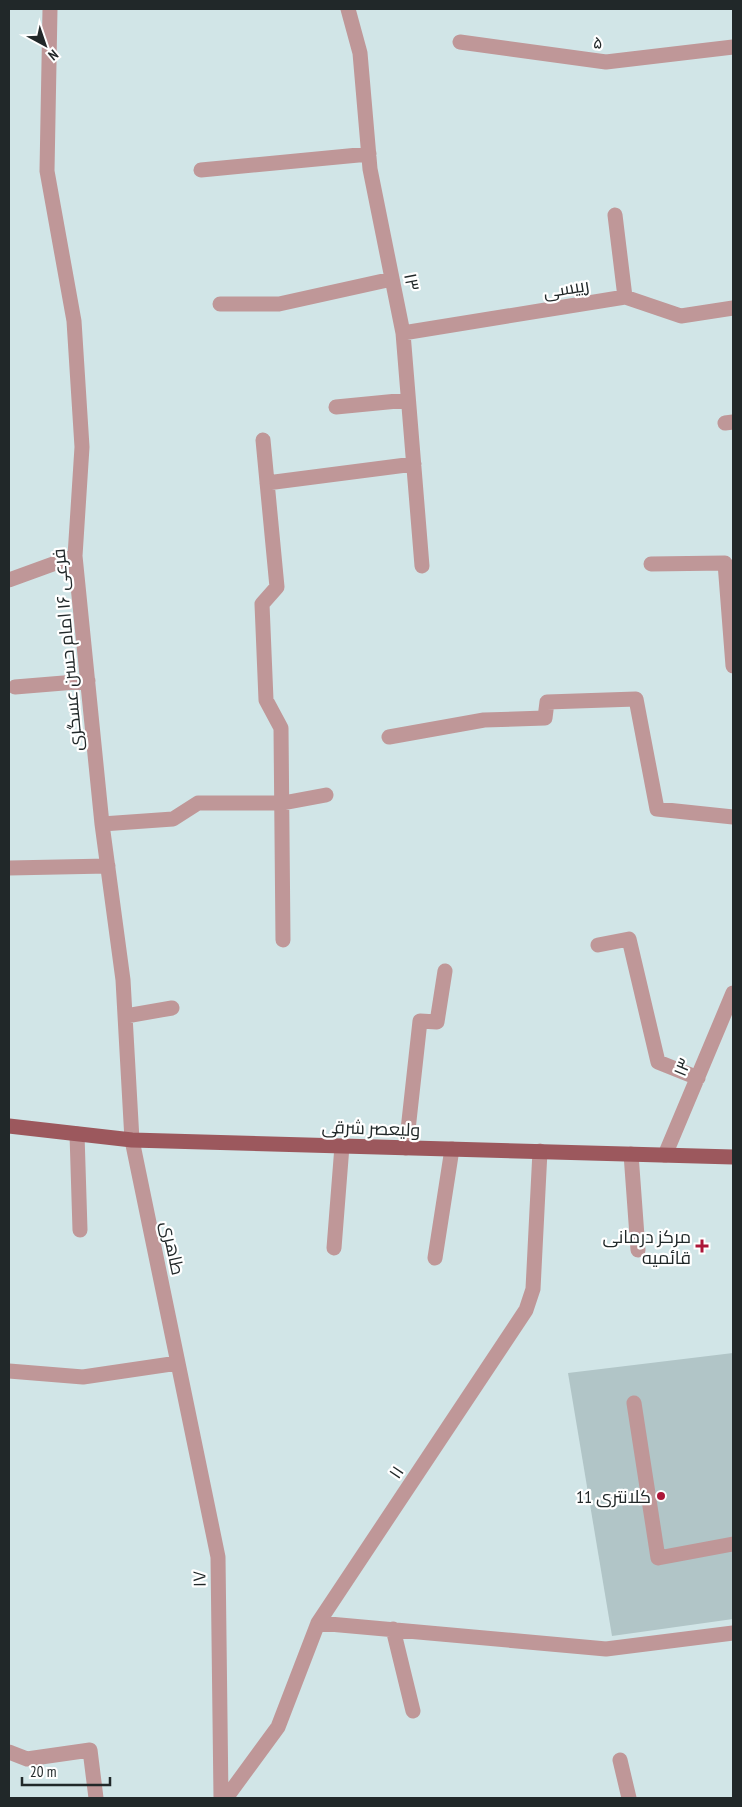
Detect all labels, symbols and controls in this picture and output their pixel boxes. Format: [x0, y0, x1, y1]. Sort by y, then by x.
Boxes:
north arrow [20, 20, 70, 70]
street label: ۵ [592, 30, 604, 54]
text: N [45, 46, 62, 64]
street label: ۱۳ [399, 271, 425, 293]
street label: رییسی [541, 273, 591, 303]
street label: فرعی ۱۶ امام حسن عسگری [47, 548, 88, 752]
street label: ۱۳ [668, 1054, 696, 1080]
street label: ولیعصر شرقی [321, 1115, 421, 1141]
street label: طاهری [156, 1219, 190, 1277]
place label: مرکز درمانی قائمیه [603, 1225, 691, 1269]
marker: مرکز درمانی قائمیه [695, 1239, 709, 1253]
street label: ۱۱ [383, 1461, 409, 1483]
place label: کلانتری 11 [576, 1485, 651, 1508]
marker: کلانتری 11 [655, 1490, 667, 1502]
street label: ۱۷ [187, 1570, 211, 1588]
scale bar [22, 1754, 110, 1786]
text: 20 m [30, 1762, 56, 1781]

